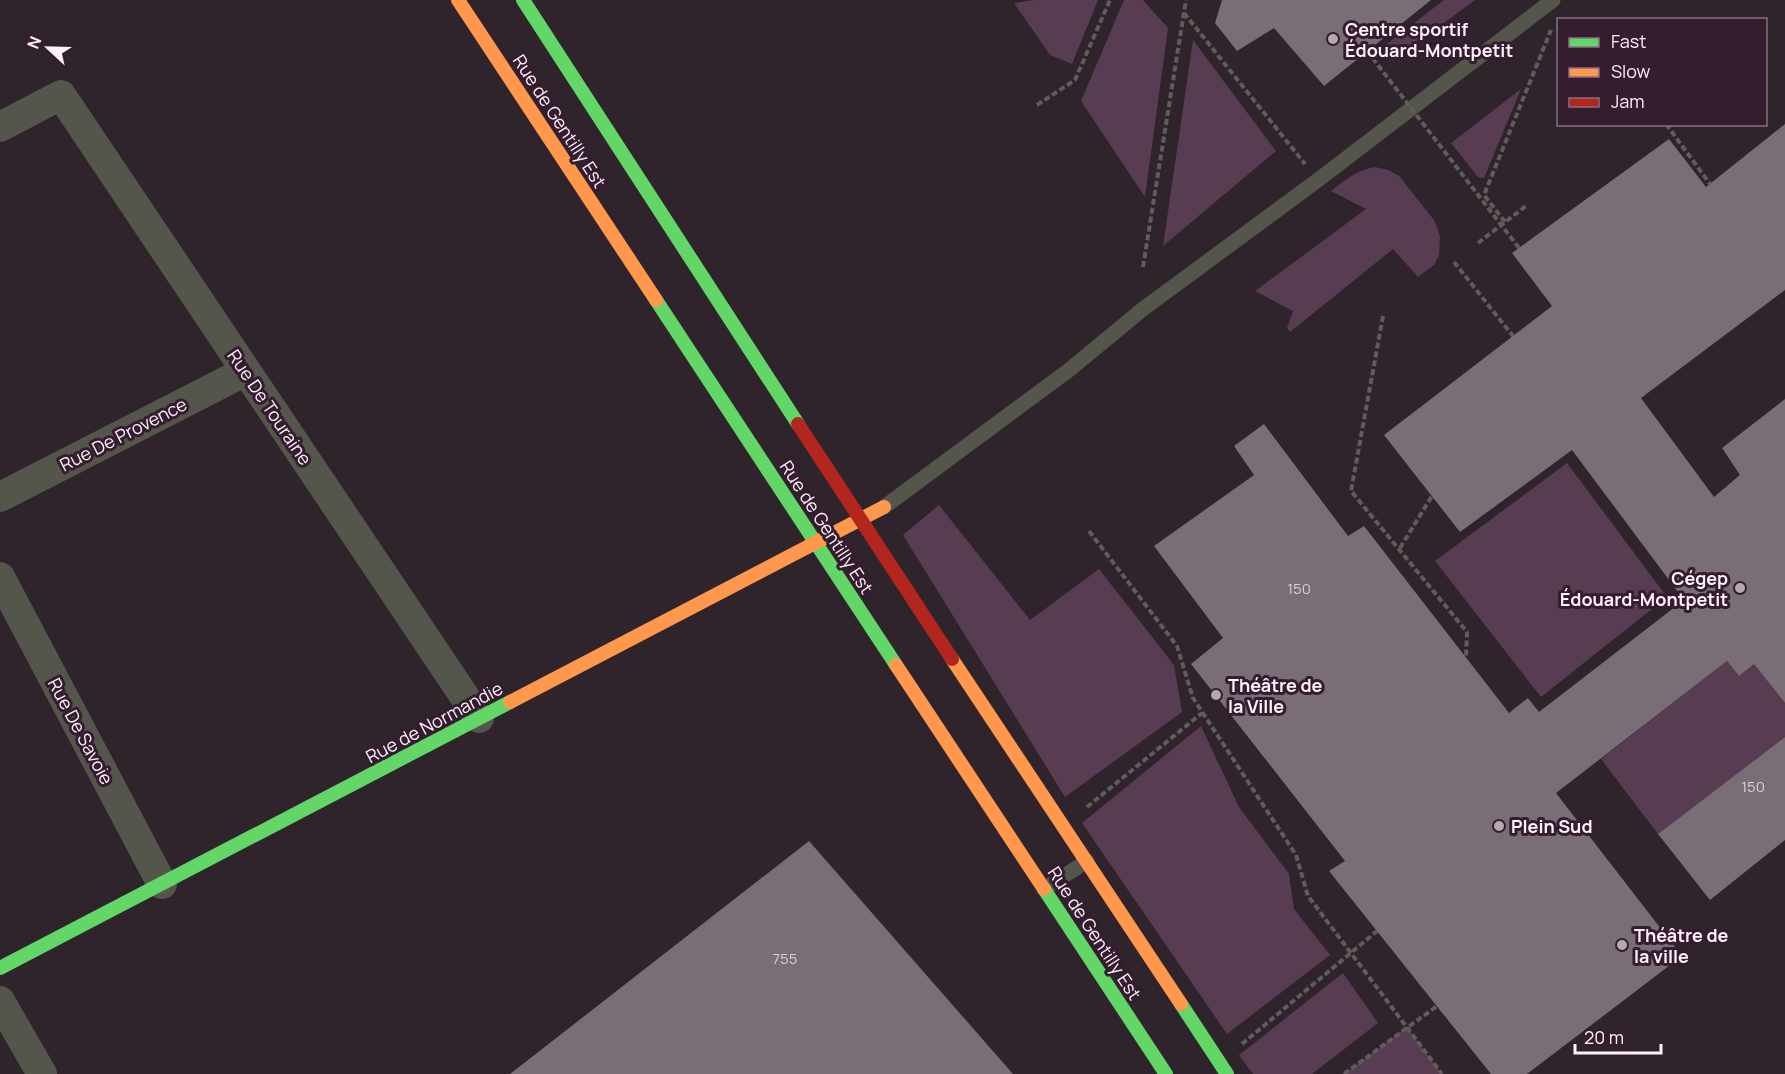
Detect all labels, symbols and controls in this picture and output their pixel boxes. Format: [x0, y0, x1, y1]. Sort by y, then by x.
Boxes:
place label: Centre sportif Édouard-Montpetit [1345, 17, 1513, 62]
north arrow [18, 18, 78, 78]
legend [1557, 18, 1767, 126]
text: Fast [1611, 29, 1646, 53]
marker: Centre sportif Édouard-Montpetit [1326, 32, 1340, 46]
text: N [22, 33, 46, 52]
street label: Rue de Gentilly Est [508, 50, 612, 192]
text: Slow [1611, 59, 1651, 83]
text: Jam [1611, 89, 1645, 113]
street label: Rue De Touraine [222, 345, 318, 469]
street label: Rue De Provence [55, 392, 191, 476]
street label: Rue de Gentilly Est [775, 456, 879, 598]
place label: Cégep Édouard-Montpetit [1560, 566, 1728, 611]
house number: 150 [1287, 578, 1311, 599]
marker: Cégep Édouard-Montpetit [1733, 581, 1747, 595]
place label: Théâtre de la Ville [1228, 673, 1323, 718]
street label: Rue De Savoie [43, 674, 119, 788]
street label: Rue de Normandie [361, 676, 507, 768]
marker: Théâtre de la Ville [1209, 688, 1223, 702]
house number: 150 [1741, 776, 1765, 797]
place label: Plein Sud [1511, 814, 1593, 838]
marker: Plein Sud [1492, 819, 1506, 833]
street label: Rue de Gentilly Est [1043, 862, 1147, 1004]
place label: Théâtre de la ville [1634, 923, 1729, 968]
marker: Théâtre de la ville [1615, 938, 1629, 952]
house number: 755 [773, 948, 797, 969]
scale bar [1575, 1017, 1660, 1055]
text: 20 m [1584, 1025, 1624, 1049]

